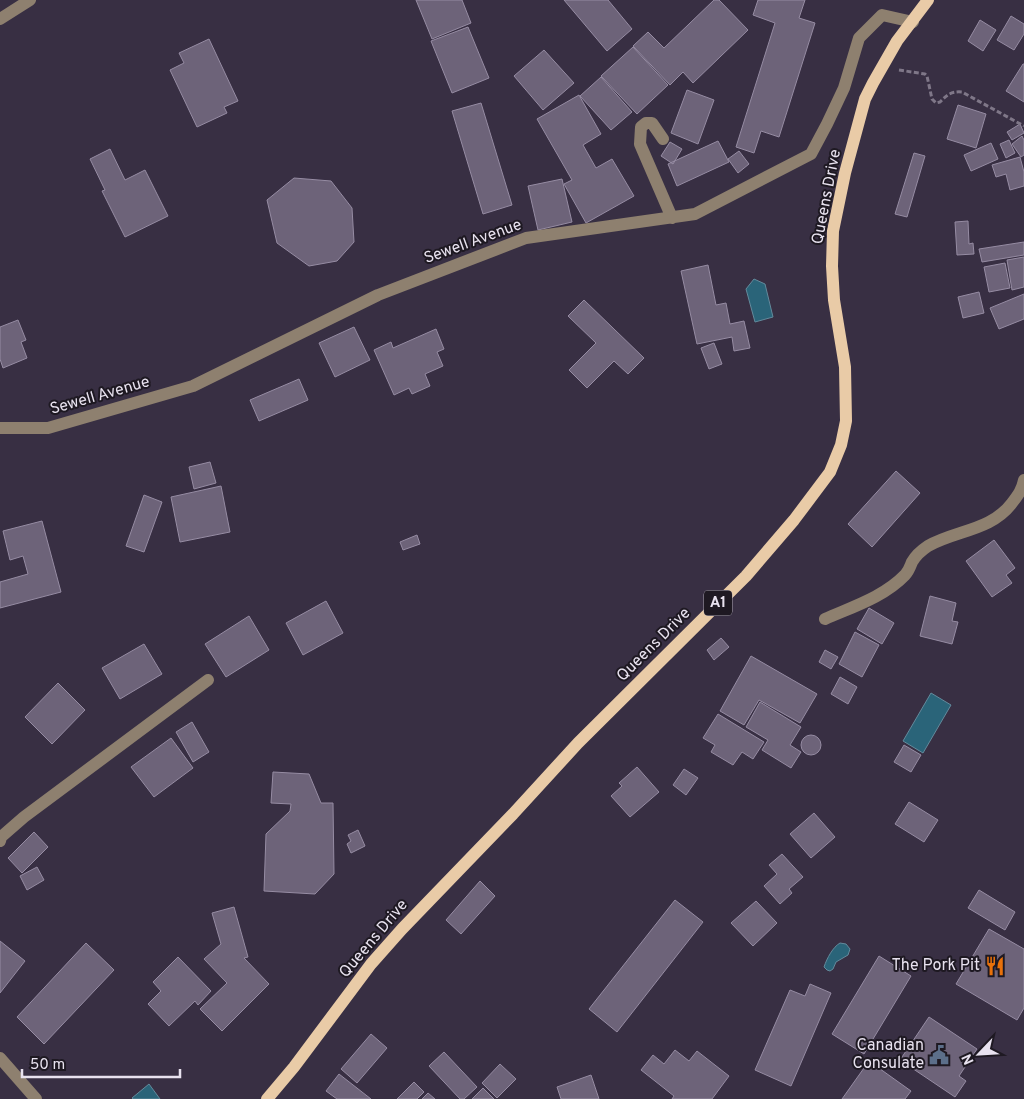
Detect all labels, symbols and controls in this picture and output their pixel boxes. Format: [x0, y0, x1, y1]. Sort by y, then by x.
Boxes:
street label: Queens Drive [808, 148, 846, 246]
street label: Sewell Avenue [421, 215, 525, 269]
street label: Sewell Avenue [48, 372, 152, 420]
road number: A1 [704, 590, 732, 616]
street label: Queens Drive [613, 604, 695, 686]
street label: Queens Drive [335, 896, 413, 982]
restaurant icon: The Pork Pit [984, 955, 1006, 977]
place label: The Pork Pit [891, 956, 980, 976]
north arrow [954, 1029, 1004, 1079]
place label: Canadian Consulate [852, 1036, 924, 1074]
public building icon: Canadian Consulate [928, 1044, 950, 1066]
scale bar [22, 1046, 180, 1078]
text: N [959, 1051, 978, 1067]
text: 50 m [30, 1056, 65, 1075]

